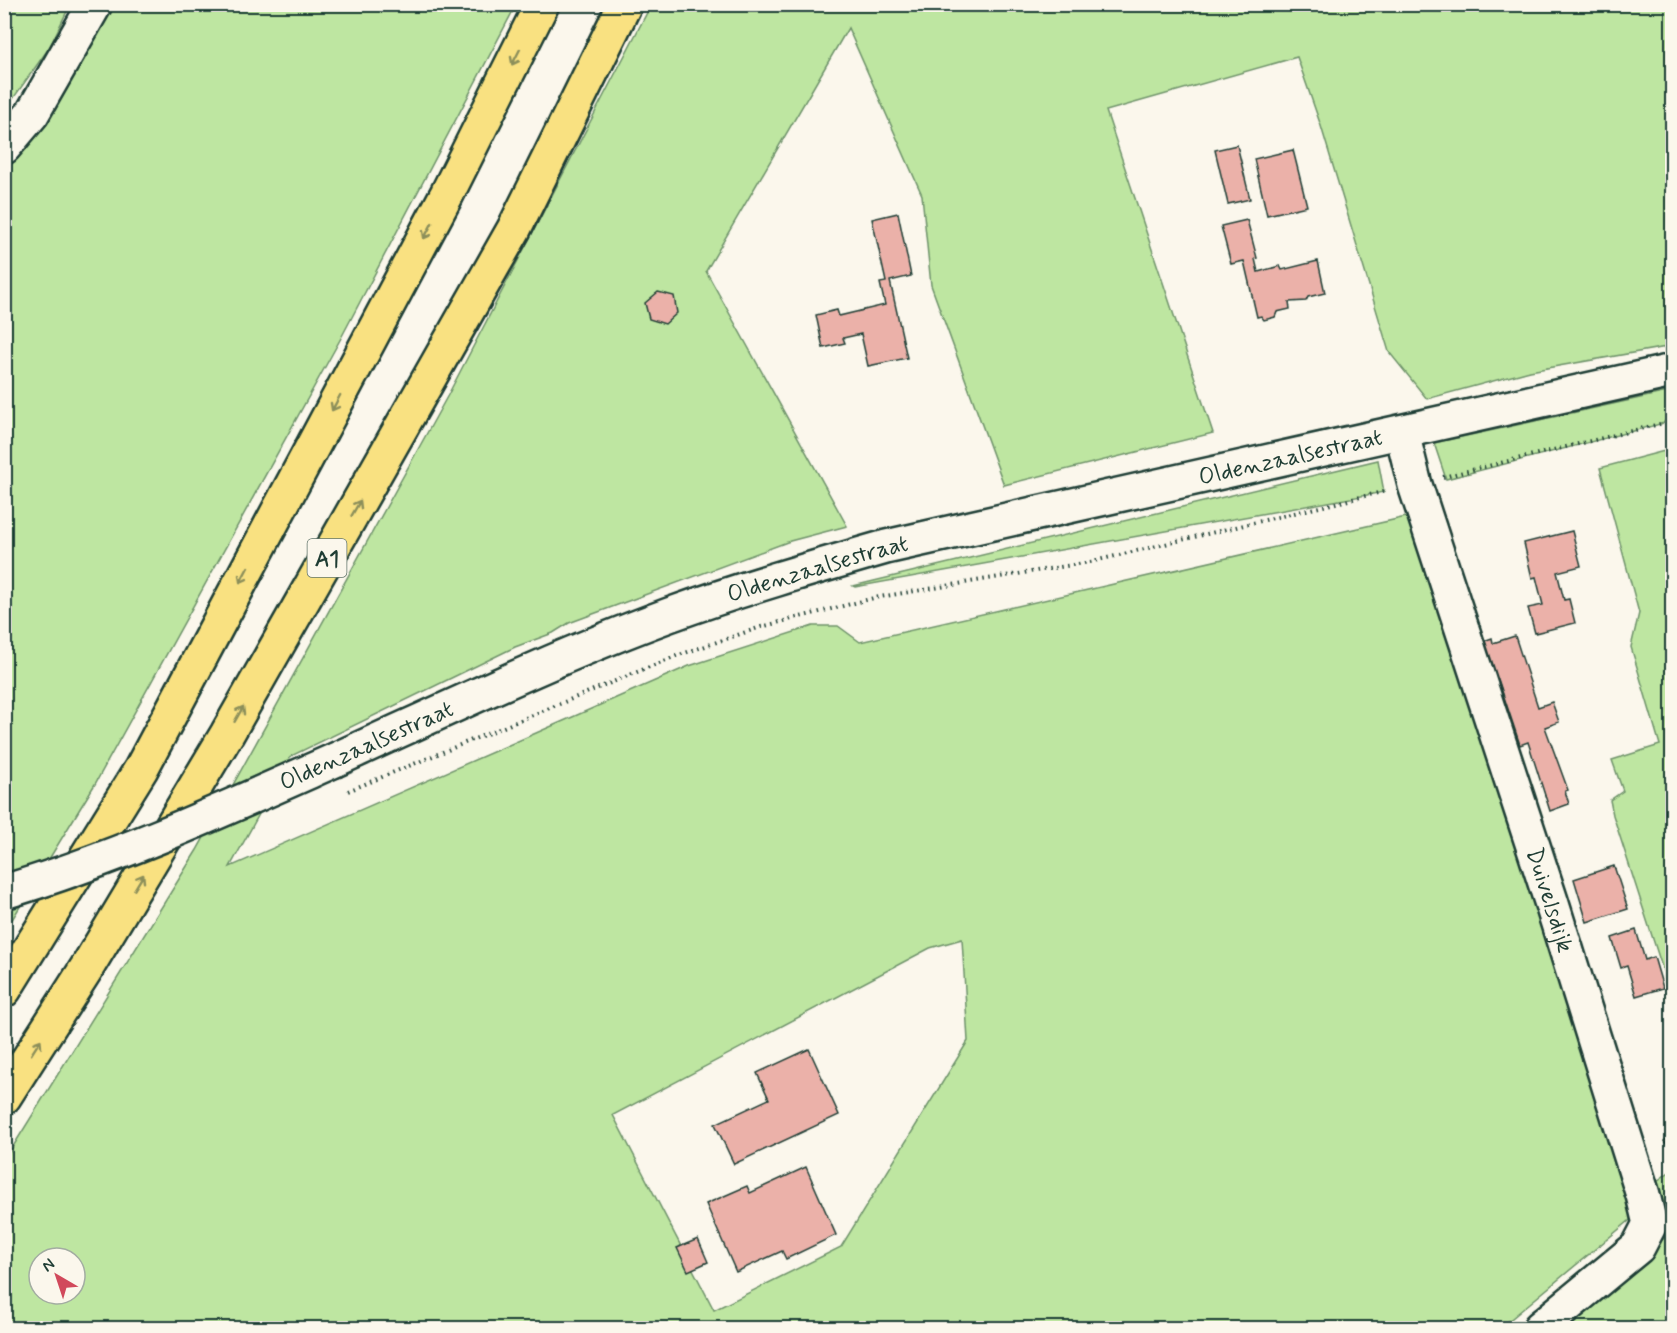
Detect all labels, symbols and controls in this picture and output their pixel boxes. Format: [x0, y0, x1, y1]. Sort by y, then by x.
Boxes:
one-way arrow [510, 47, 521, 65]
one-way arrow [422, 221, 433, 239]
one-way arrow [330, 393, 341, 411]
street label: Oldenzaalsestraat [1196, 422, 1386, 494]
one-way arrow [350, 500, 362, 517]
street label: Oldenzaalsestraat [723, 529, 911, 611]
road number: A1 [308, 539, 346, 577]
one-way arrow [238, 565, 249, 583]
street label: Oldenzaalsestraat [275, 694, 459, 799]
one-way arrow [233, 706, 245, 723]
street label: Duivelsdijk [1518, 844, 1580, 957]
one-way arrow [133, 874, 145, 891]
one-way arrow [30, 1040, 42, 1056]
north arrow [27, 1246, 87, 1306]
text: N [38, 1254, 59, 1277]

